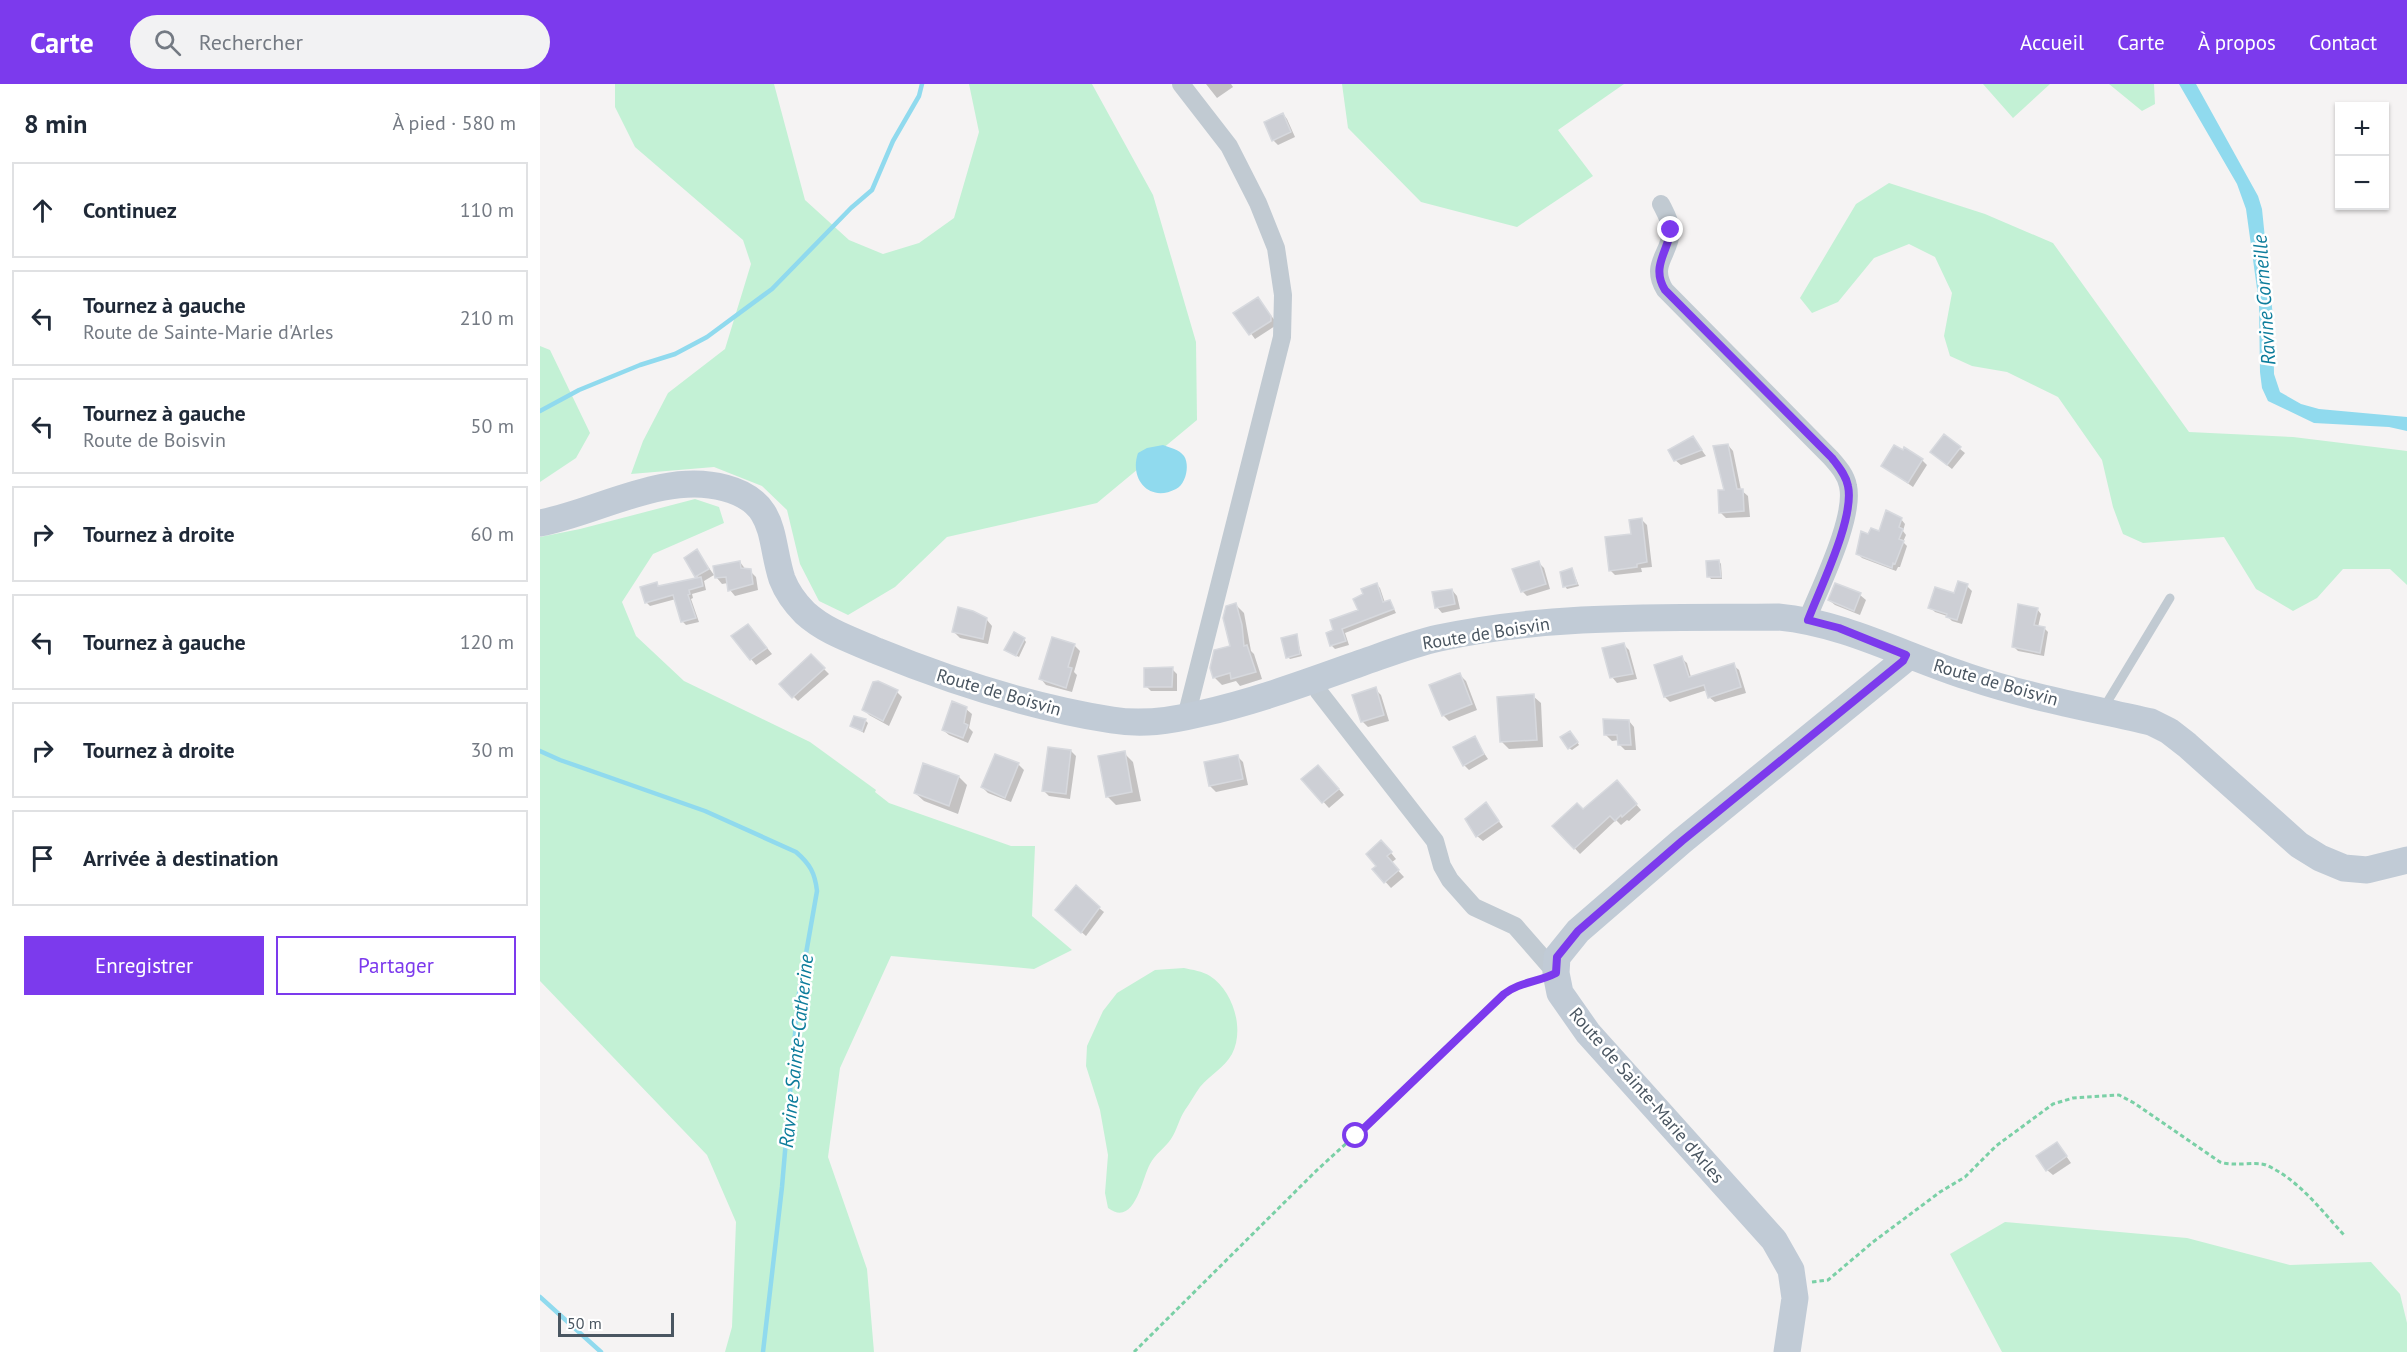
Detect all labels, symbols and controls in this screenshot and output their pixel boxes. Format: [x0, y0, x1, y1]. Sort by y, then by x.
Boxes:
search box [130, 15, 550, 69]
text: Carte [30, 24, 94, 61]
icon: search [151, 26, 184, 59]
text: Rechercher [199, 28, 303, 56]
text: Accueil [2020, 29, 2084, 56]
text: Carte [2117, 29, 2165, 56]
text: À propos [2198, 29, 2276, 56]
text: Contact [2309, 29, 2377, 56]
map controls [2335, 102, 2389, 210]
button: + [2335, 102, 2389, 156]
text: 8 min [24, 107, 87, 140]
text: À pied · 580 m [392, 110, 516, 136]
button: − [2335, 156, 2389, 210]
icon: ahead [26, 194, 59, 227]
text: Continuez [83, 196, 177, 224]
text: 110 m [460, 197, 514, 223]
route end [1657, 216, 1683, 242]
water label: Ravine Corneille [2246, 233, 2282, 366]
text: Tournez à gauche [83, 291, 246, 319]
icon: left [26, 302, 59, 335]
text: 210 m [460, 305, 514, 331]
text: Route de Sainte-Marie d'Arles [83, 319, 334, 345]
text: Tournez à gauche [83, 399, 246, 427]
icon: left [26, 410, 59, 443]
text: 50 m [471, 413, 514, 439]
text: Route de Boisvin [83, 427, 226, 453]
icon: right [26, 518, 59, 551]
text: Tournez à droite [83, 520, 235, 548]
text: 60 m [471, 521, 514, 547]
street label: Route de Boisvin [1421, 612, 1551, 654]
icon: left [26, 626, 59, 659]
text: Tournez à gauche [83, 628, 246, 656]
text: 120 m [460, 629, 514, 655]
street label: Route de Boisvin [1931, 653, 2061, 711]
street label: Route de Boisvin [934, 663, 1064, 721]
icon: right [26, 734, 59, 767]
text: Tournez à droite [83, 736, 235, 764]
text: 30 m [471, 737, 514, 763]
icon: arrive [26, 842, 59, 875]
text: Arrivée à destination [83, 844, 279, 872]
button: Enregistrer [24, 936, 264, 995]
button: Partager [276, 936, 516, 995]
water label: Ravine Sainte-Catherine [773, 952, 819, 1149]
street label: Route de Sainte-Marie d'Arles [1564, 1002, 1730, 1188]
route start [1342, 1122, 1368, 1148]
scale bar [558, 1310, 674, 1338]
text: 50 m [567, 1313, 602, 1333]

